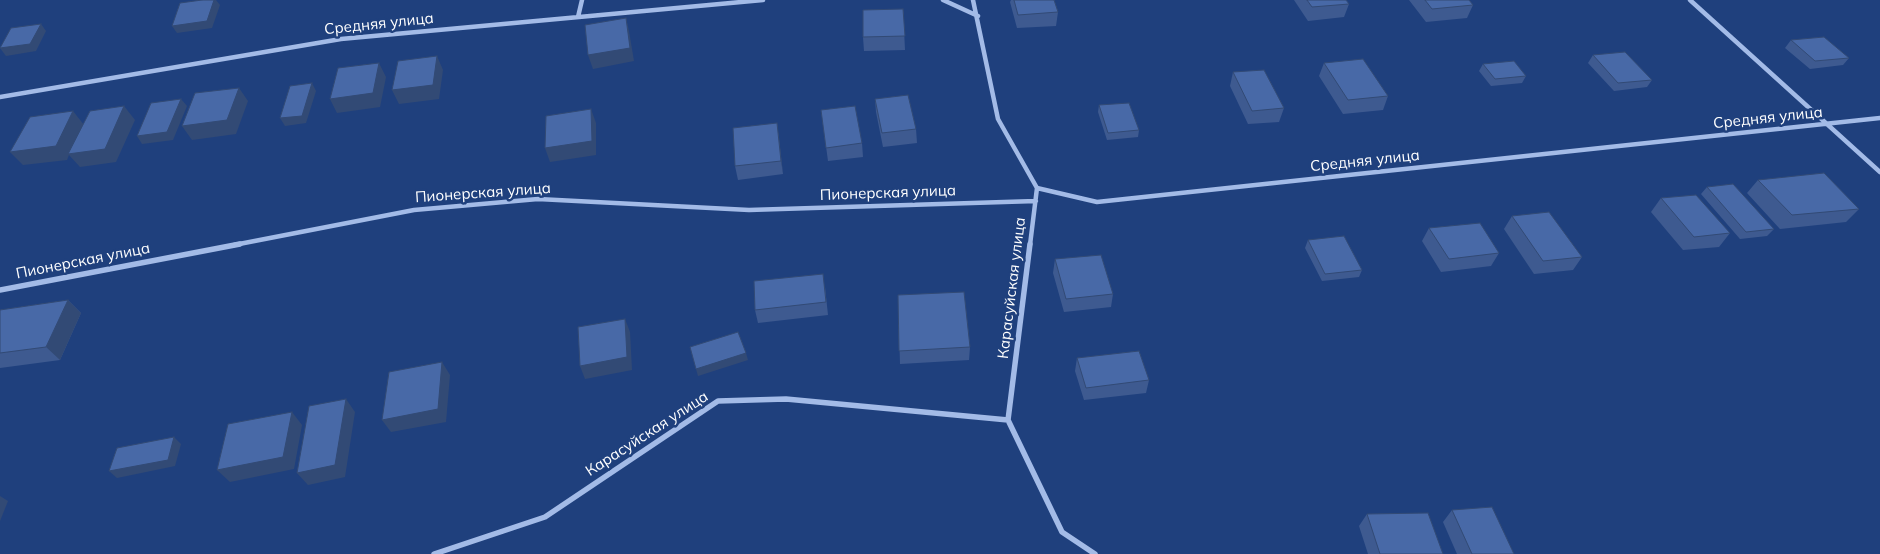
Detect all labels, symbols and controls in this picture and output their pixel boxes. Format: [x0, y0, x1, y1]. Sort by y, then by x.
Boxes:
street label: Средняя улица [323, 9, 435, 39]
street label: Средняя улица [1712, 103, 1824, 133]
street label: Средняя улица [1309, 146, 1421, 176]
street label: Пионерская улица [414, 179, 552, 207]
street label: Пионерская улица [820, 182, 956, 204]
street label: Карасуйская улица [994, 216, 1030, 360]
street label: Пионерская улица [14, 239, 152, 283]
street label: Карасуйская улица [582, 388, 712, 480]

